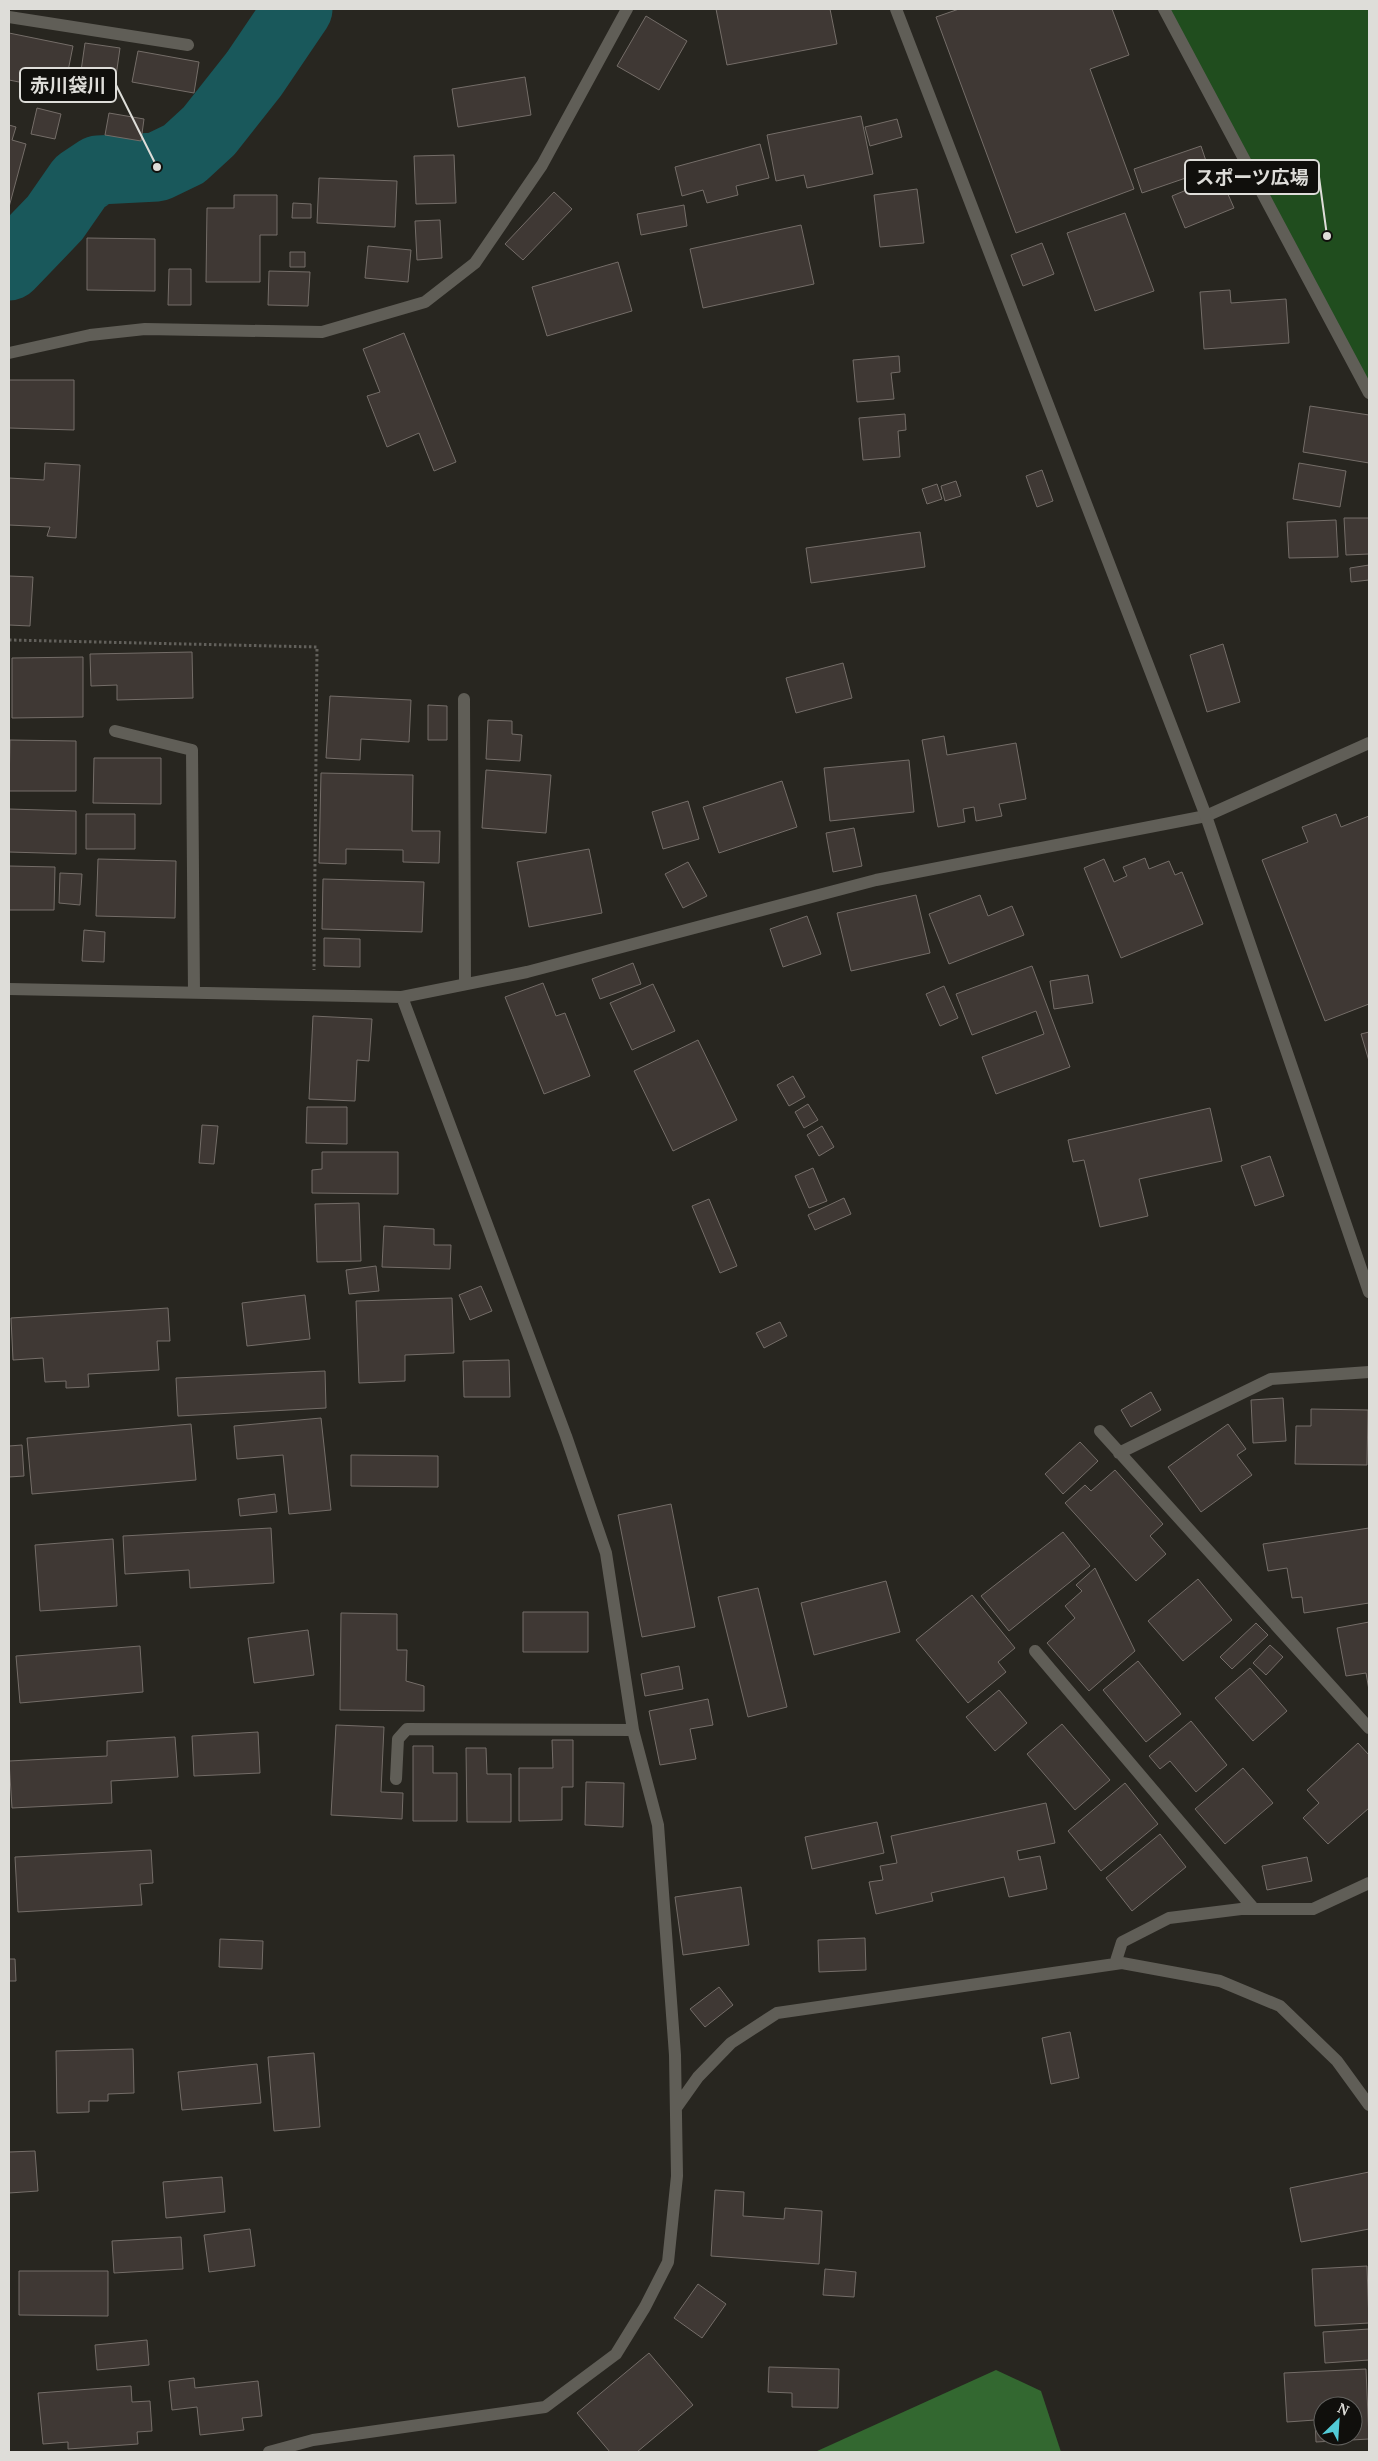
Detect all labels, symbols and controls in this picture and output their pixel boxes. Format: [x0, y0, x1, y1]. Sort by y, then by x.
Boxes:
callout: 赤川袋川 [20, 68, 116, 102]
text: 赤川袋川 [30, 72, 106, 97]
callout: スポーツ広場 [1185, 160, 1319, 194]
text: スポーツ広場 [1195, 164, 1309, 189]
north arrow [1313, 2396, 1363, 2446]
text: N [1335, 2398, 1353, 2420]

